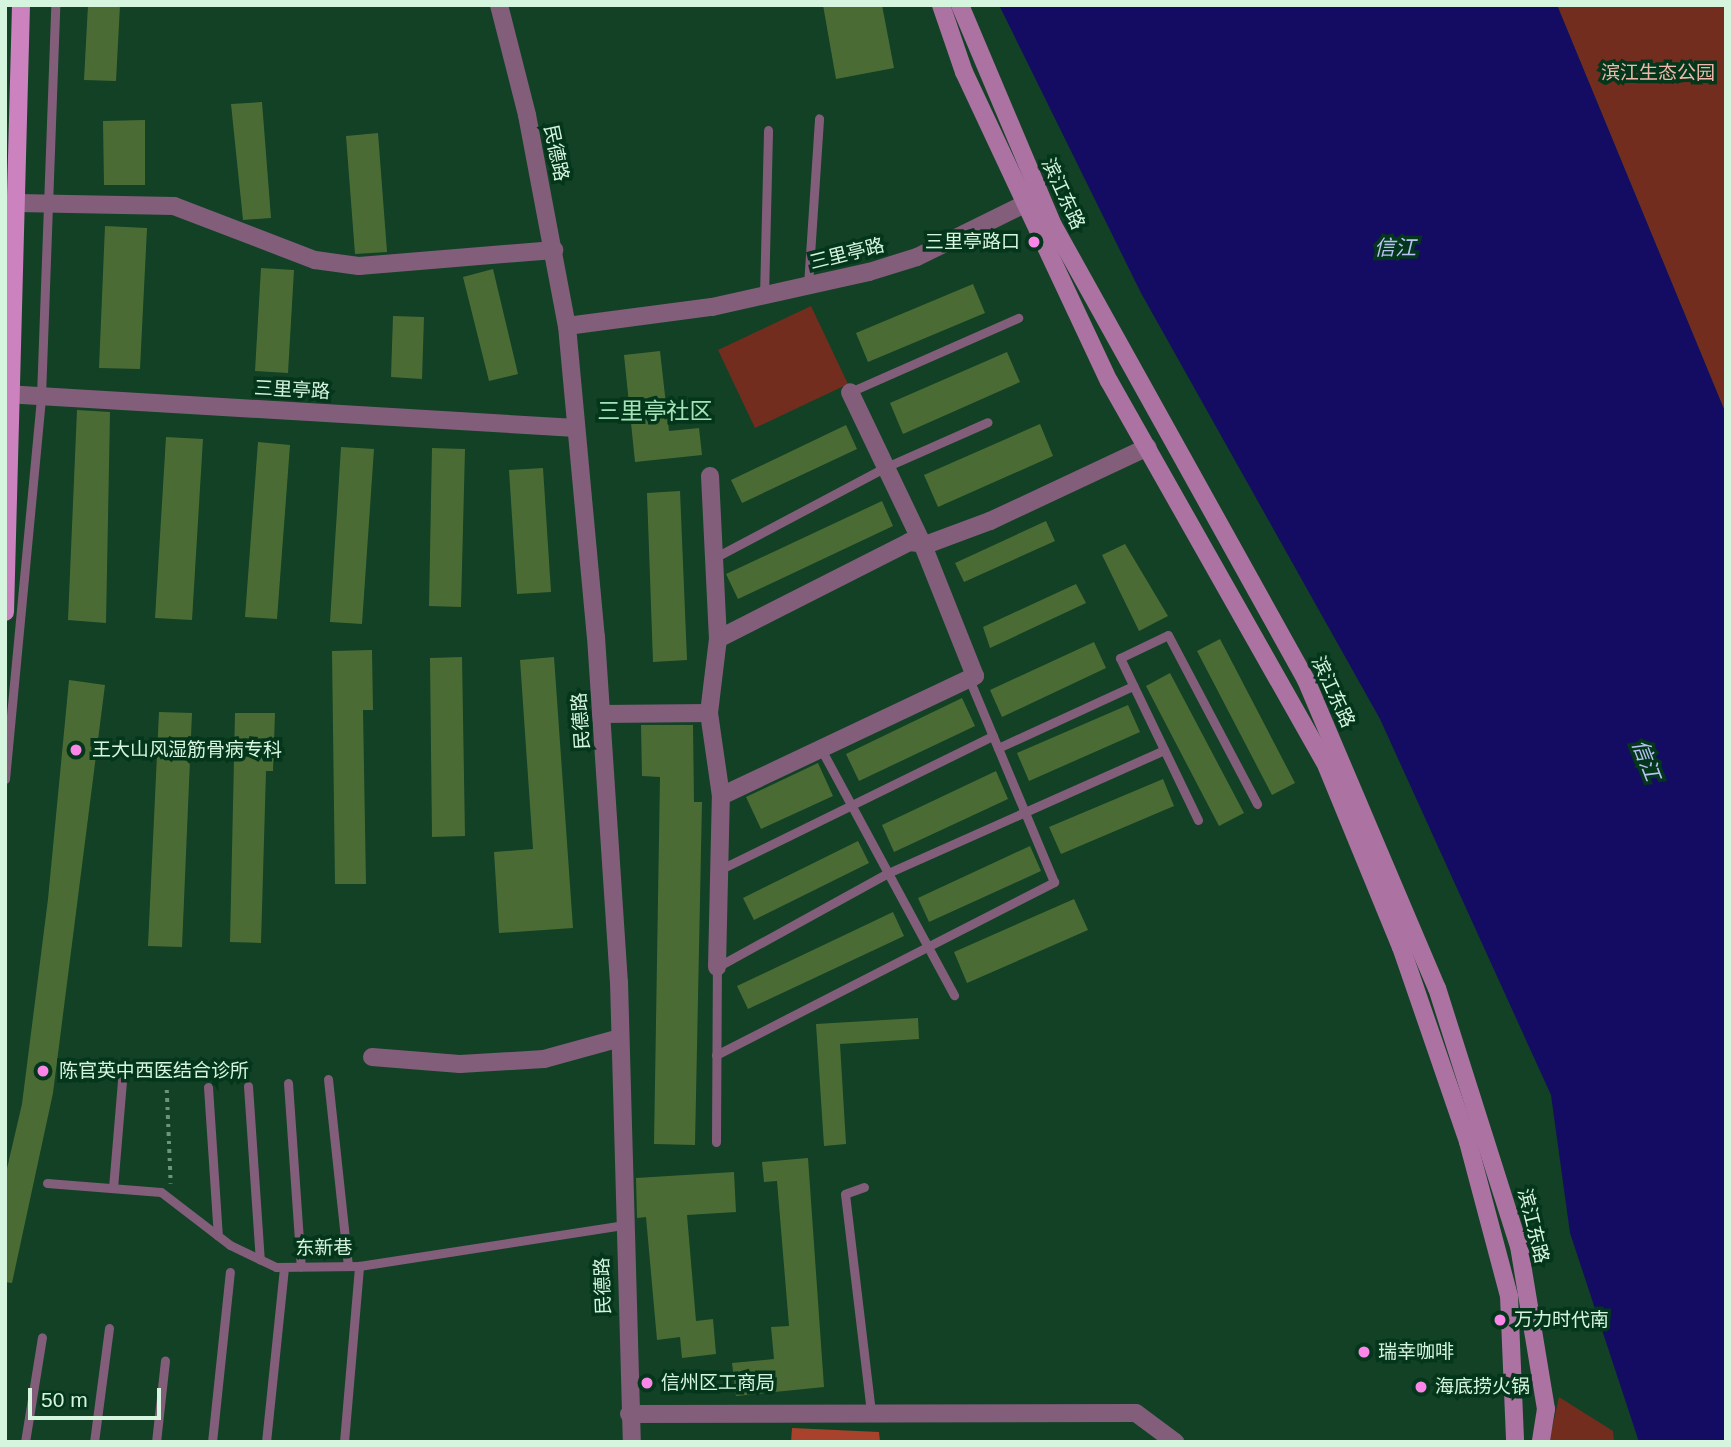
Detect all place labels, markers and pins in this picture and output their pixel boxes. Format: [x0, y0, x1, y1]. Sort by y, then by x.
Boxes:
place label: 三里亭路口 [925, 231, 1020, 253]
marker: 三里亭路口 [1026, 234, 1042, 250]
place label: 王大山风湿筋骨病专科 [92, 739, 282, 761]
marker: 王大山风湿筋骨病专科 [66, 740, 86, 760]
place label: 陈官英中西医结合诊所 [59, 1060, 249, 1082]
marker: 陈官英中西医结合诊所 [33, 1061, 53, 1081]
place label: 万力时代南 [1514, 1309, 1609, 1331]
marker: 万力时代南 [1492, 1312, 1508, 1328]
place label: 瑞幸咖啡 [1378, 1341, 1454, 1363]
marker: 瑞幸咖啡 [1356, 1344, 1372, 1360]
place label: 信州区工商局 [661, 1372, 775, 1394]
marker: 信州区工商局 [639, 1375, 655, 1391]
place label: 海底捞火锅 [1435, 1376, 1530, 1398]
marker: 海底捞火锅 [1413, 1379, 1429, 1395]

